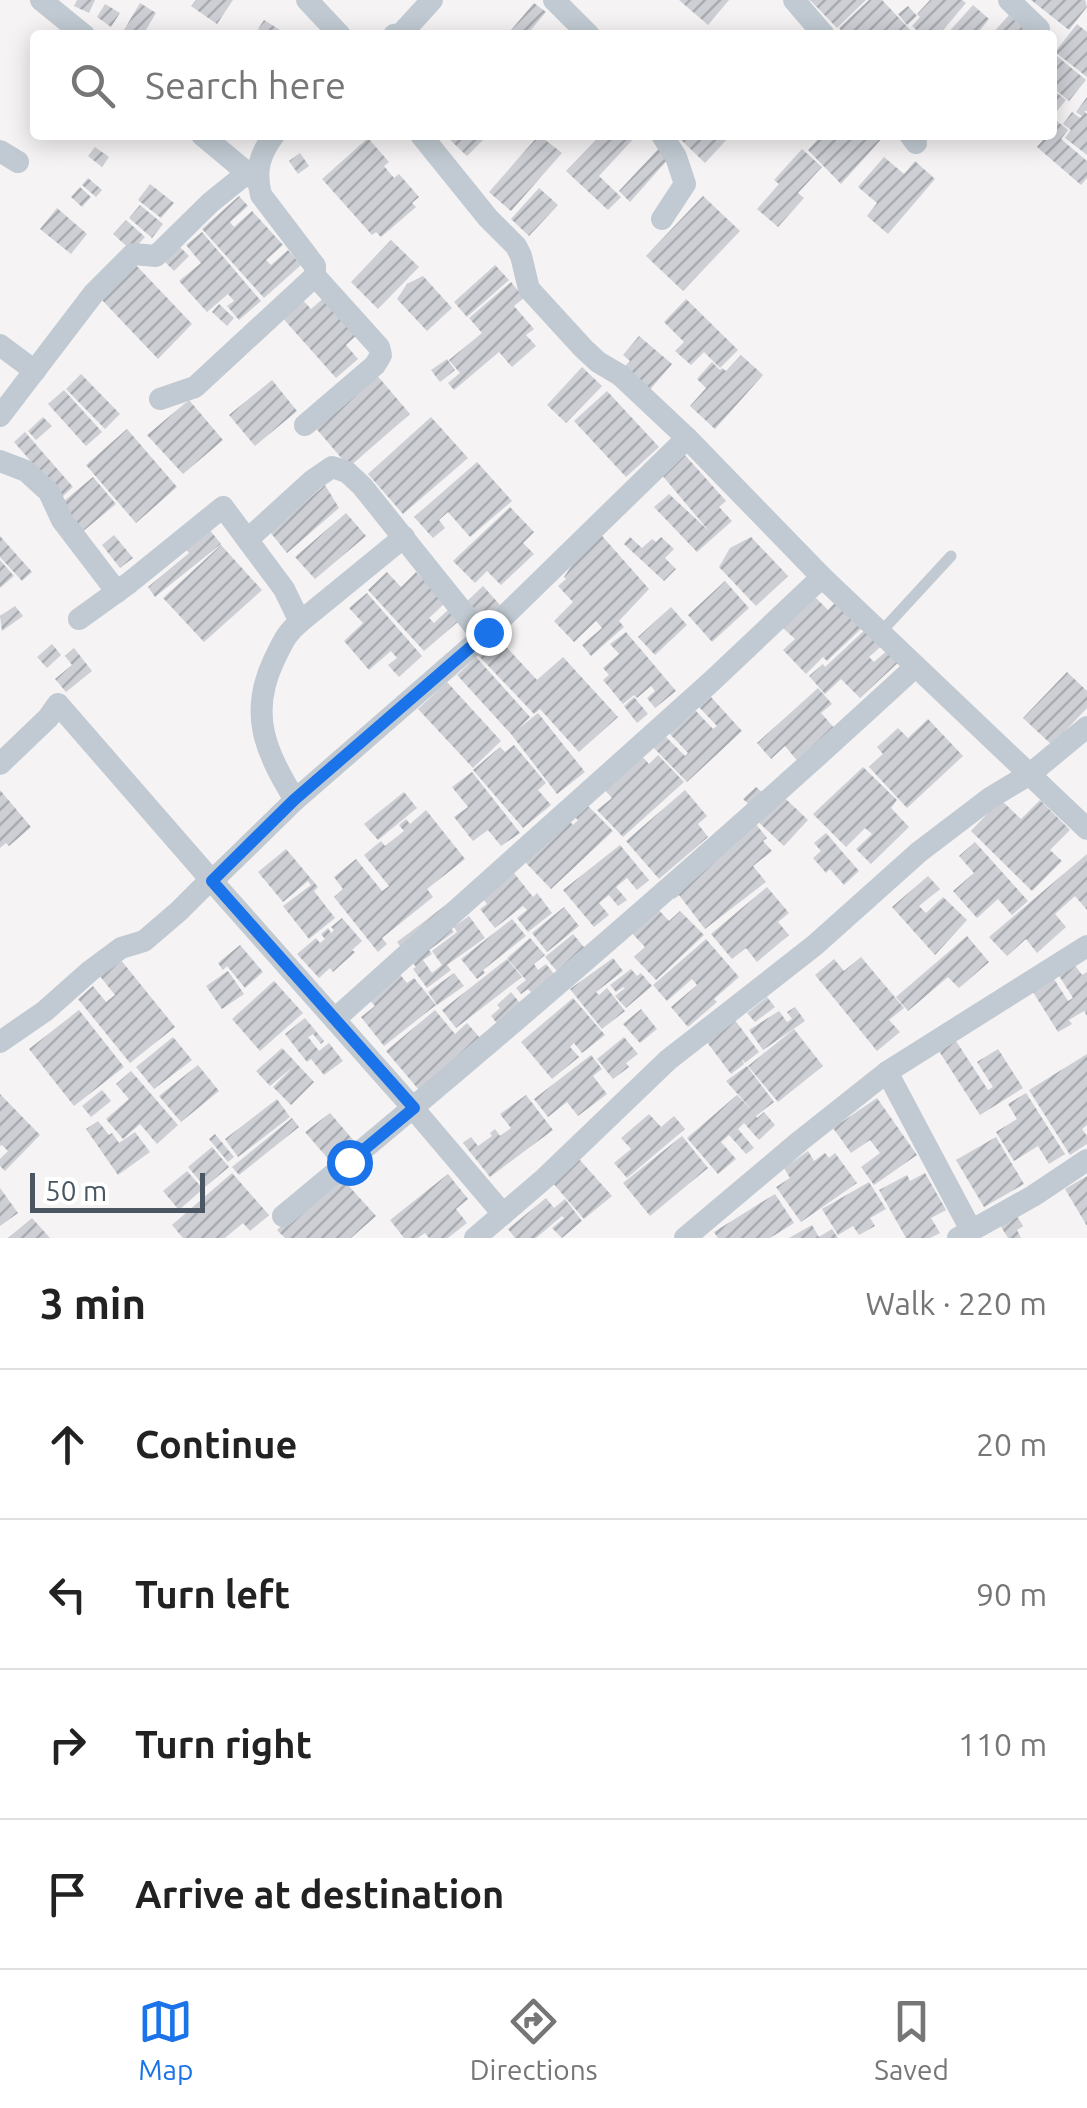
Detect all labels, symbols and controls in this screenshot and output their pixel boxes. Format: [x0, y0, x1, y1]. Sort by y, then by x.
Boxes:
search box [30, 30, 1057, 140]
icon: search [65, 58, 120, 113]
text: Search here [145, 64, 346, 106]
route end [466, 610, 512, 656]
route start [327, 1140, 373, 1186]
scale bar [30, 1168, 205, 1212]
text: 50 m [45, 1175, 107, 1206]
text: 3 min [40, 1280, 146, 1327]
text: Walk · 220 m [865, 1285, 1047, 1321]
icon: ahead [40, 1417, 95, 1472]
text: Continue [135, 1423, 297, 1465]
text: 20 m [976, 1426, 1047, 1462]
icon: left [40, 1567, 95, 1622]
text: Turn left [135, 1573, 290, 1615]
text: 90 m [976, 1576, 1047, 1612]
icon: right [40, 1717, 95, 1772]
text: Turn right [135, 1723, 312, 1765]
text: 110 m [958, 1726, 1047, 1762]
icon: arrive [40, 1867, 95, 1922]
text: Arrive at destination [135, 1873, 504, 1915]
tab: Map [138, 1994, 193, 2085]
tab: Directions [470, 1994, 598, 2085]
tab: Saved [874, 1994, 949, 2085]

